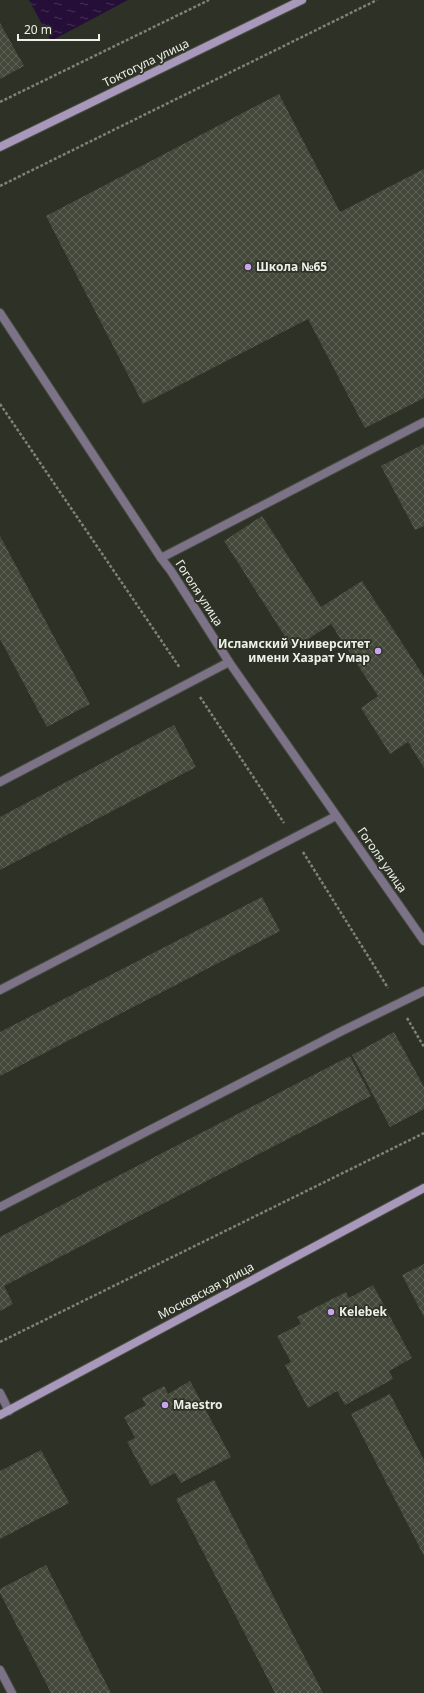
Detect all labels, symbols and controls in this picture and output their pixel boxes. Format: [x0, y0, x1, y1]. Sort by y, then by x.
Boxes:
scale bar [18, 16, 99, 42]
text: 20 m [24, 21, 52, 38]
street label: Токтогула улица [100, 34, 192, 91]
place label: Школа №65 [256, 258, 327, 275]
marker: Школа №65 [243, 262, 253, 272]
street label: Гоголя улица [172, 556, 227, 629]
place label: Исламский Университет имени Хазрат Умар [218, 635, 370, 666]
marker: Исламский Университет имени Хазрат Умар [373, 646, 383, 656]
street label: Гоголя улица [354, 824, 411, 896]
street label: Московская улица [155, 1258, 257, 1323]
place label: Kelebek [339, 1303, 388, 1320]
marker: Kelebek [326, 1307, 336, 1317]
place label: Maestro [173, 1396, 223, 1413]
marker: Maestro [160, 1400, 170, 1410]

